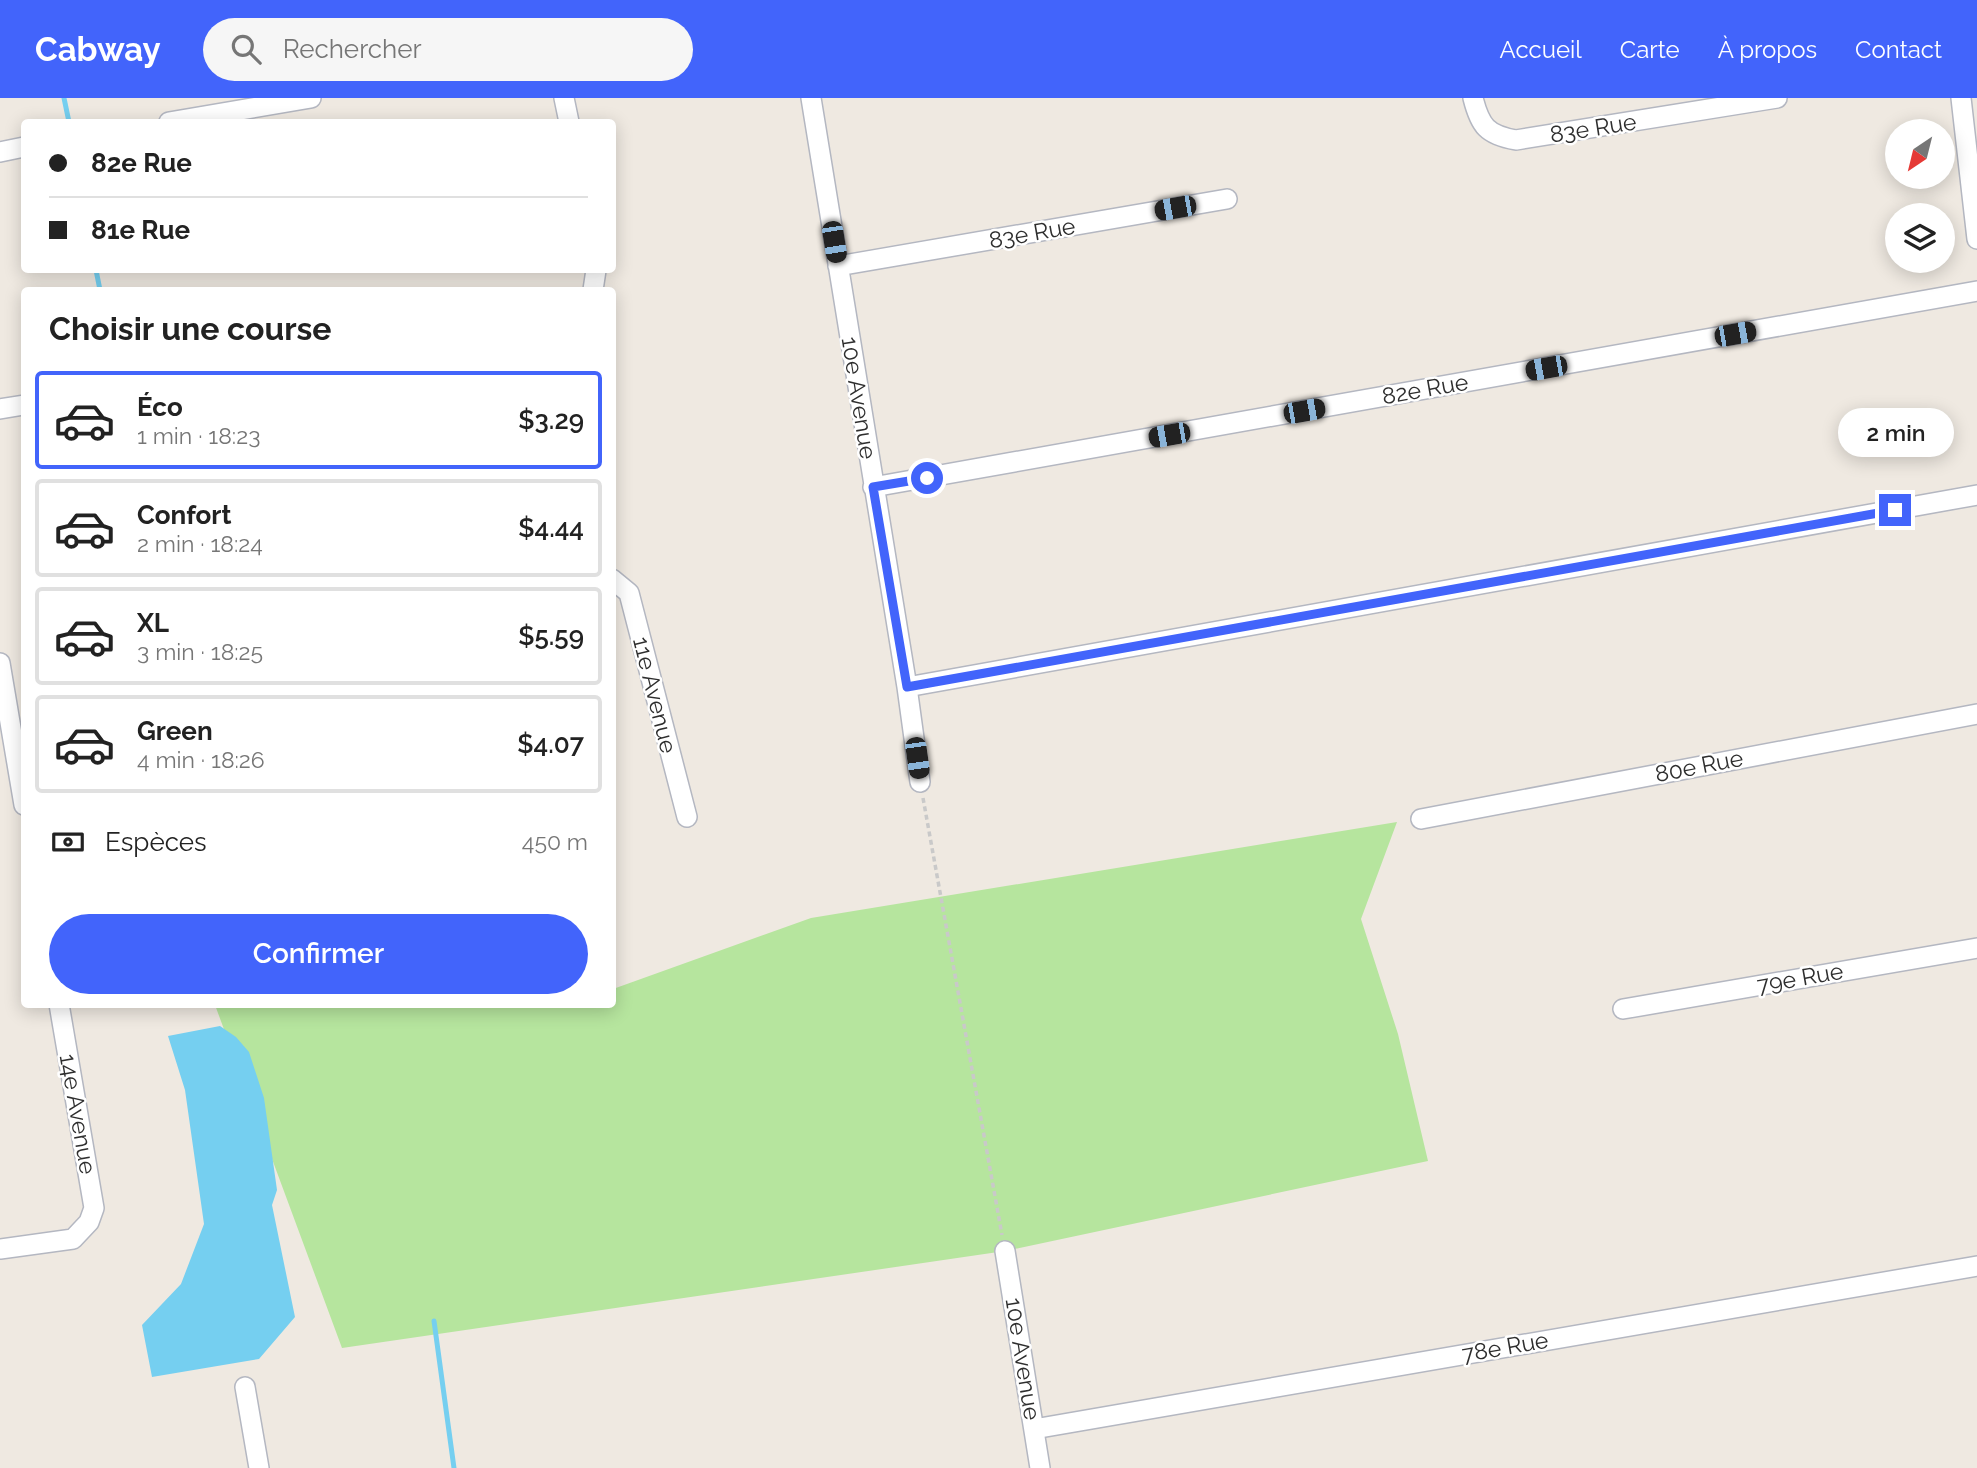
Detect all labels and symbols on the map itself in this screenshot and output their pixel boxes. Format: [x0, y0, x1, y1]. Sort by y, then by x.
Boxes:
street label: 83e Rue [1548, 107, 1638, 148]
north arrow [1885, 119, 1955, 189]
car [1153, 194, 1198, 222]
street label: 83e Rue [987, 212, 1077, 253]
car [821, 220, 848, 264]
car [1713, 320, 1758, 348]
street label: 10e Avenue [837, 335, 882, 461]
car [1524, 354, 1569, 382]
street label: 82e Rue [1380, 368, 1470, 409]
car [1282, 397, 1327, 425]
callout: 2 min [1837, 408, 1953, 458]
car [1147, 421, 1192, 449]
route start [911, 462, 943, 494]
route end [1879, 494, 1911, 526]
street label: 11e Avenue [628, 634, 683, 756]
car [904, 736, 931, 780]
street label: 80e Rue [1653, 744, 1745, 787]
street label: 79e Rue [1755, 957, 1845, 998]
street label: 14e Avenue [55, 1052, 102, 1176]
street label: 10e Avenue [1001, 1296, 1046, 1422]
street label: 78e Rue [1460, 1326, 1550, 1367]

